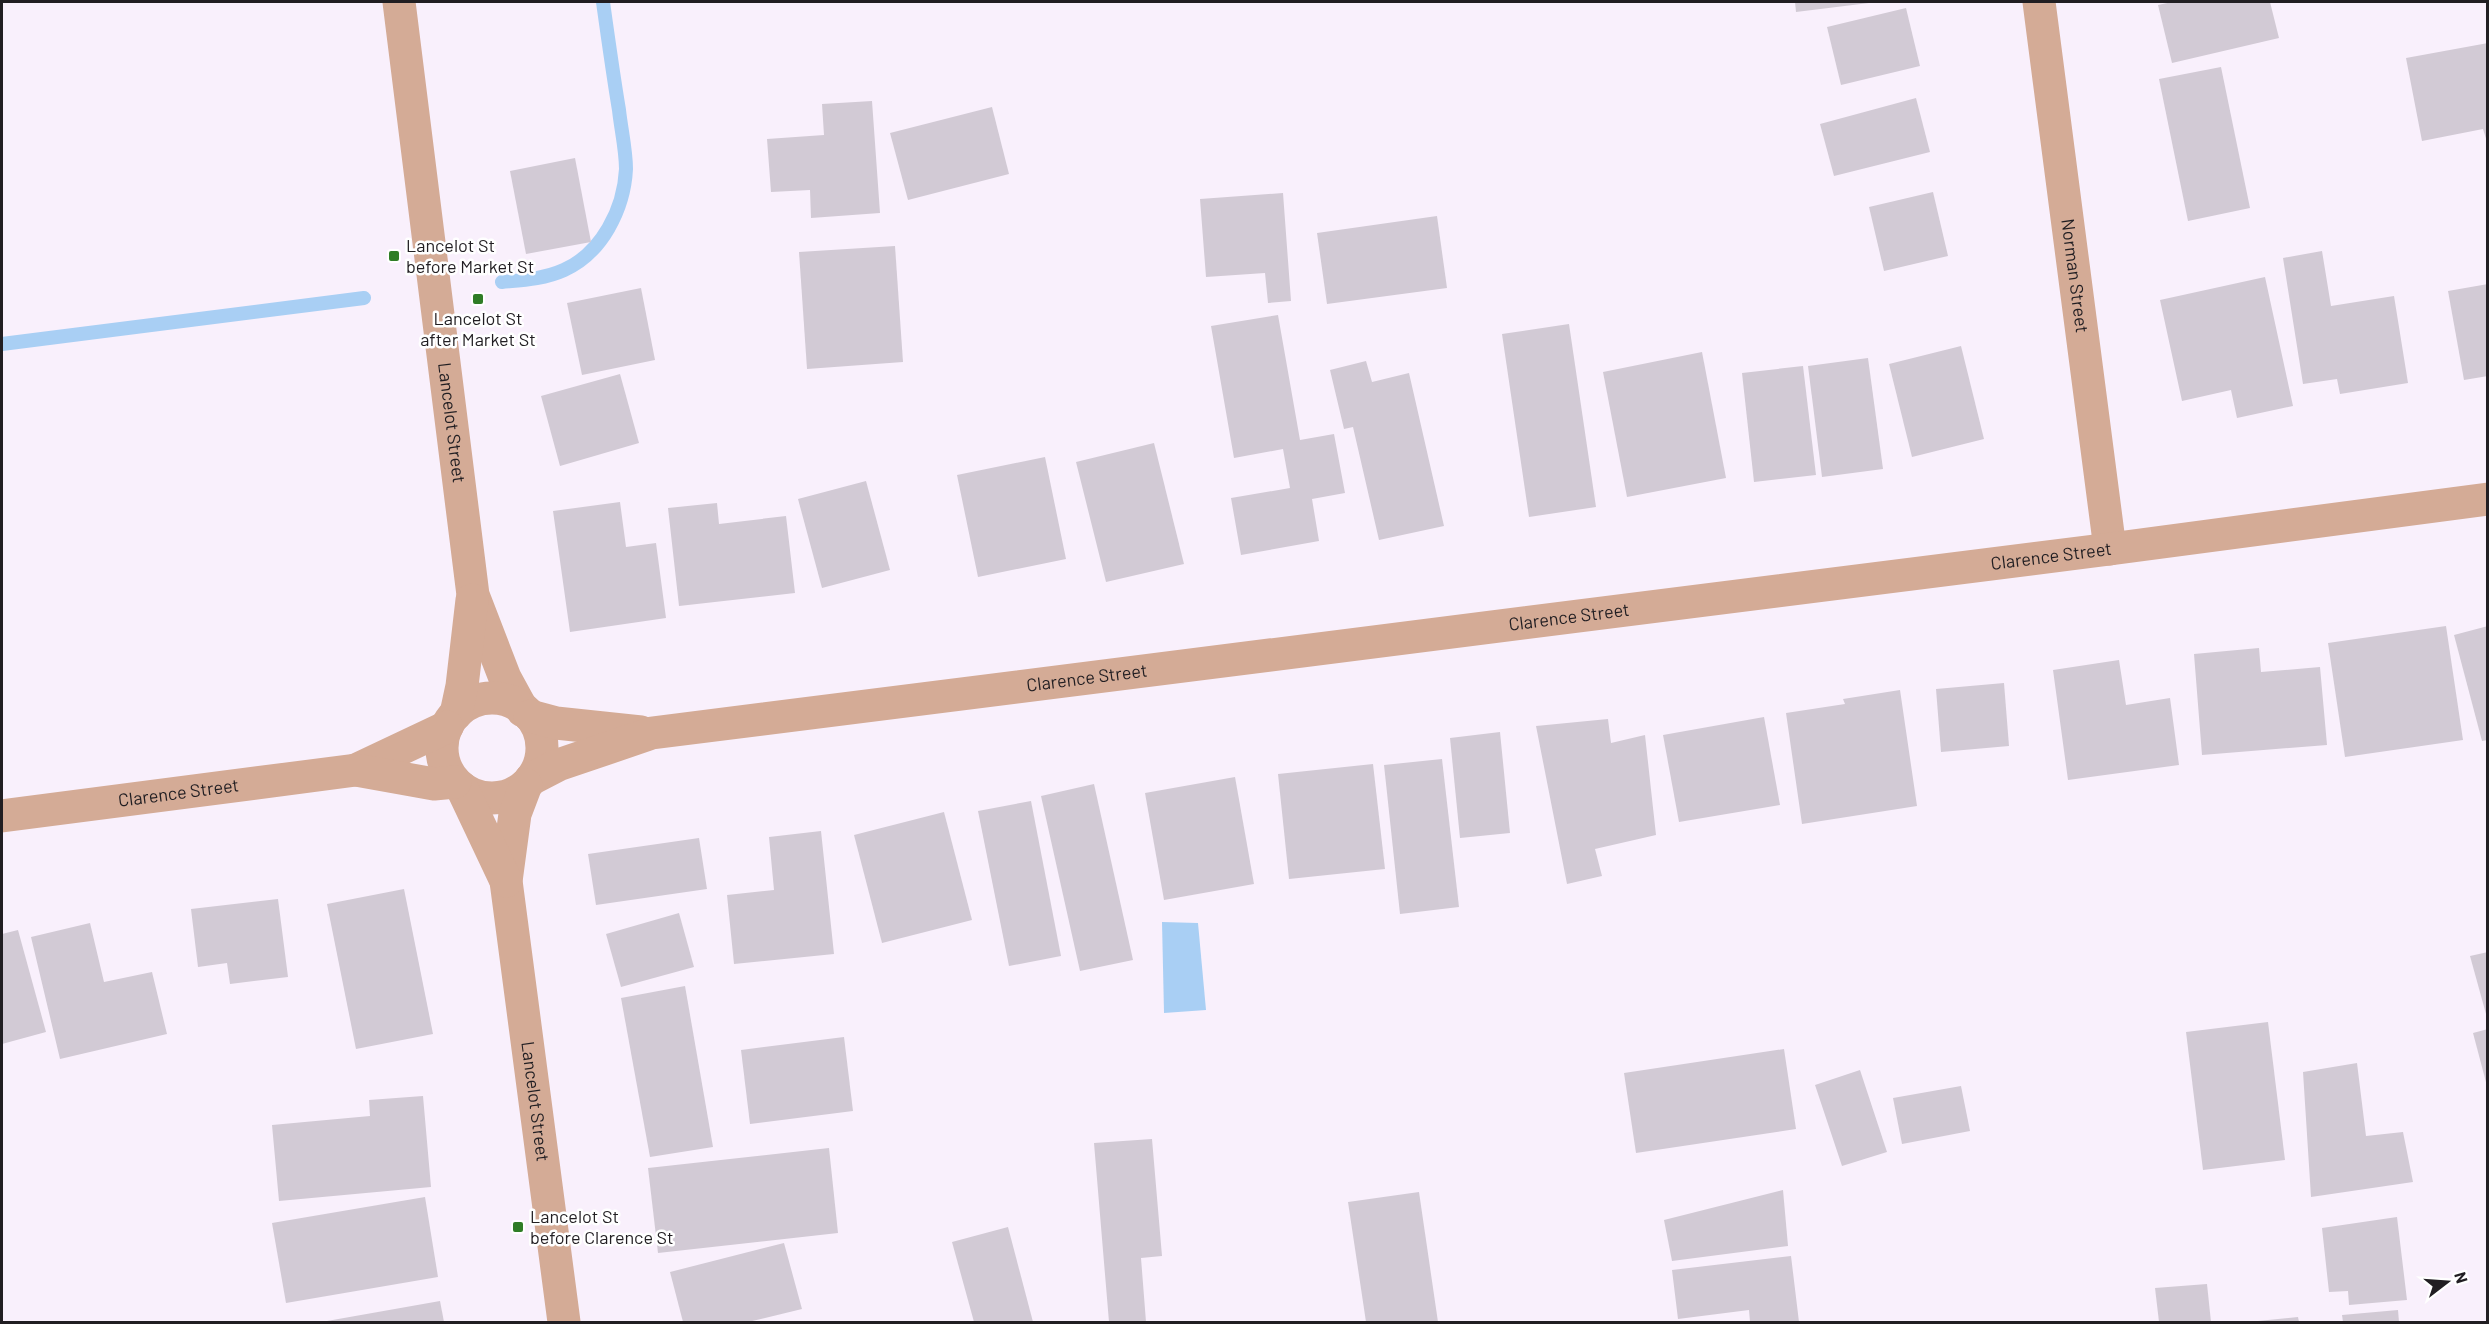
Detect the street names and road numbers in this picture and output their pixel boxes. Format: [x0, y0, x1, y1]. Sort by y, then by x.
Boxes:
street label: Norman Street [2057, 217, 2094, 334]
street label: Lancelot Street [434, 361, 471, 484]
street label: Clarence Street [1989, 537, 2113, 574]
street label: Clarence Street [1507, 598, 1631, 635]
street label: Clarence Street [1025, 659, 1148, 696]
street label: Clarence Street [117, 773, 240, 811]
street label: Lancelot Street [517, 1040, 555, 1163]

